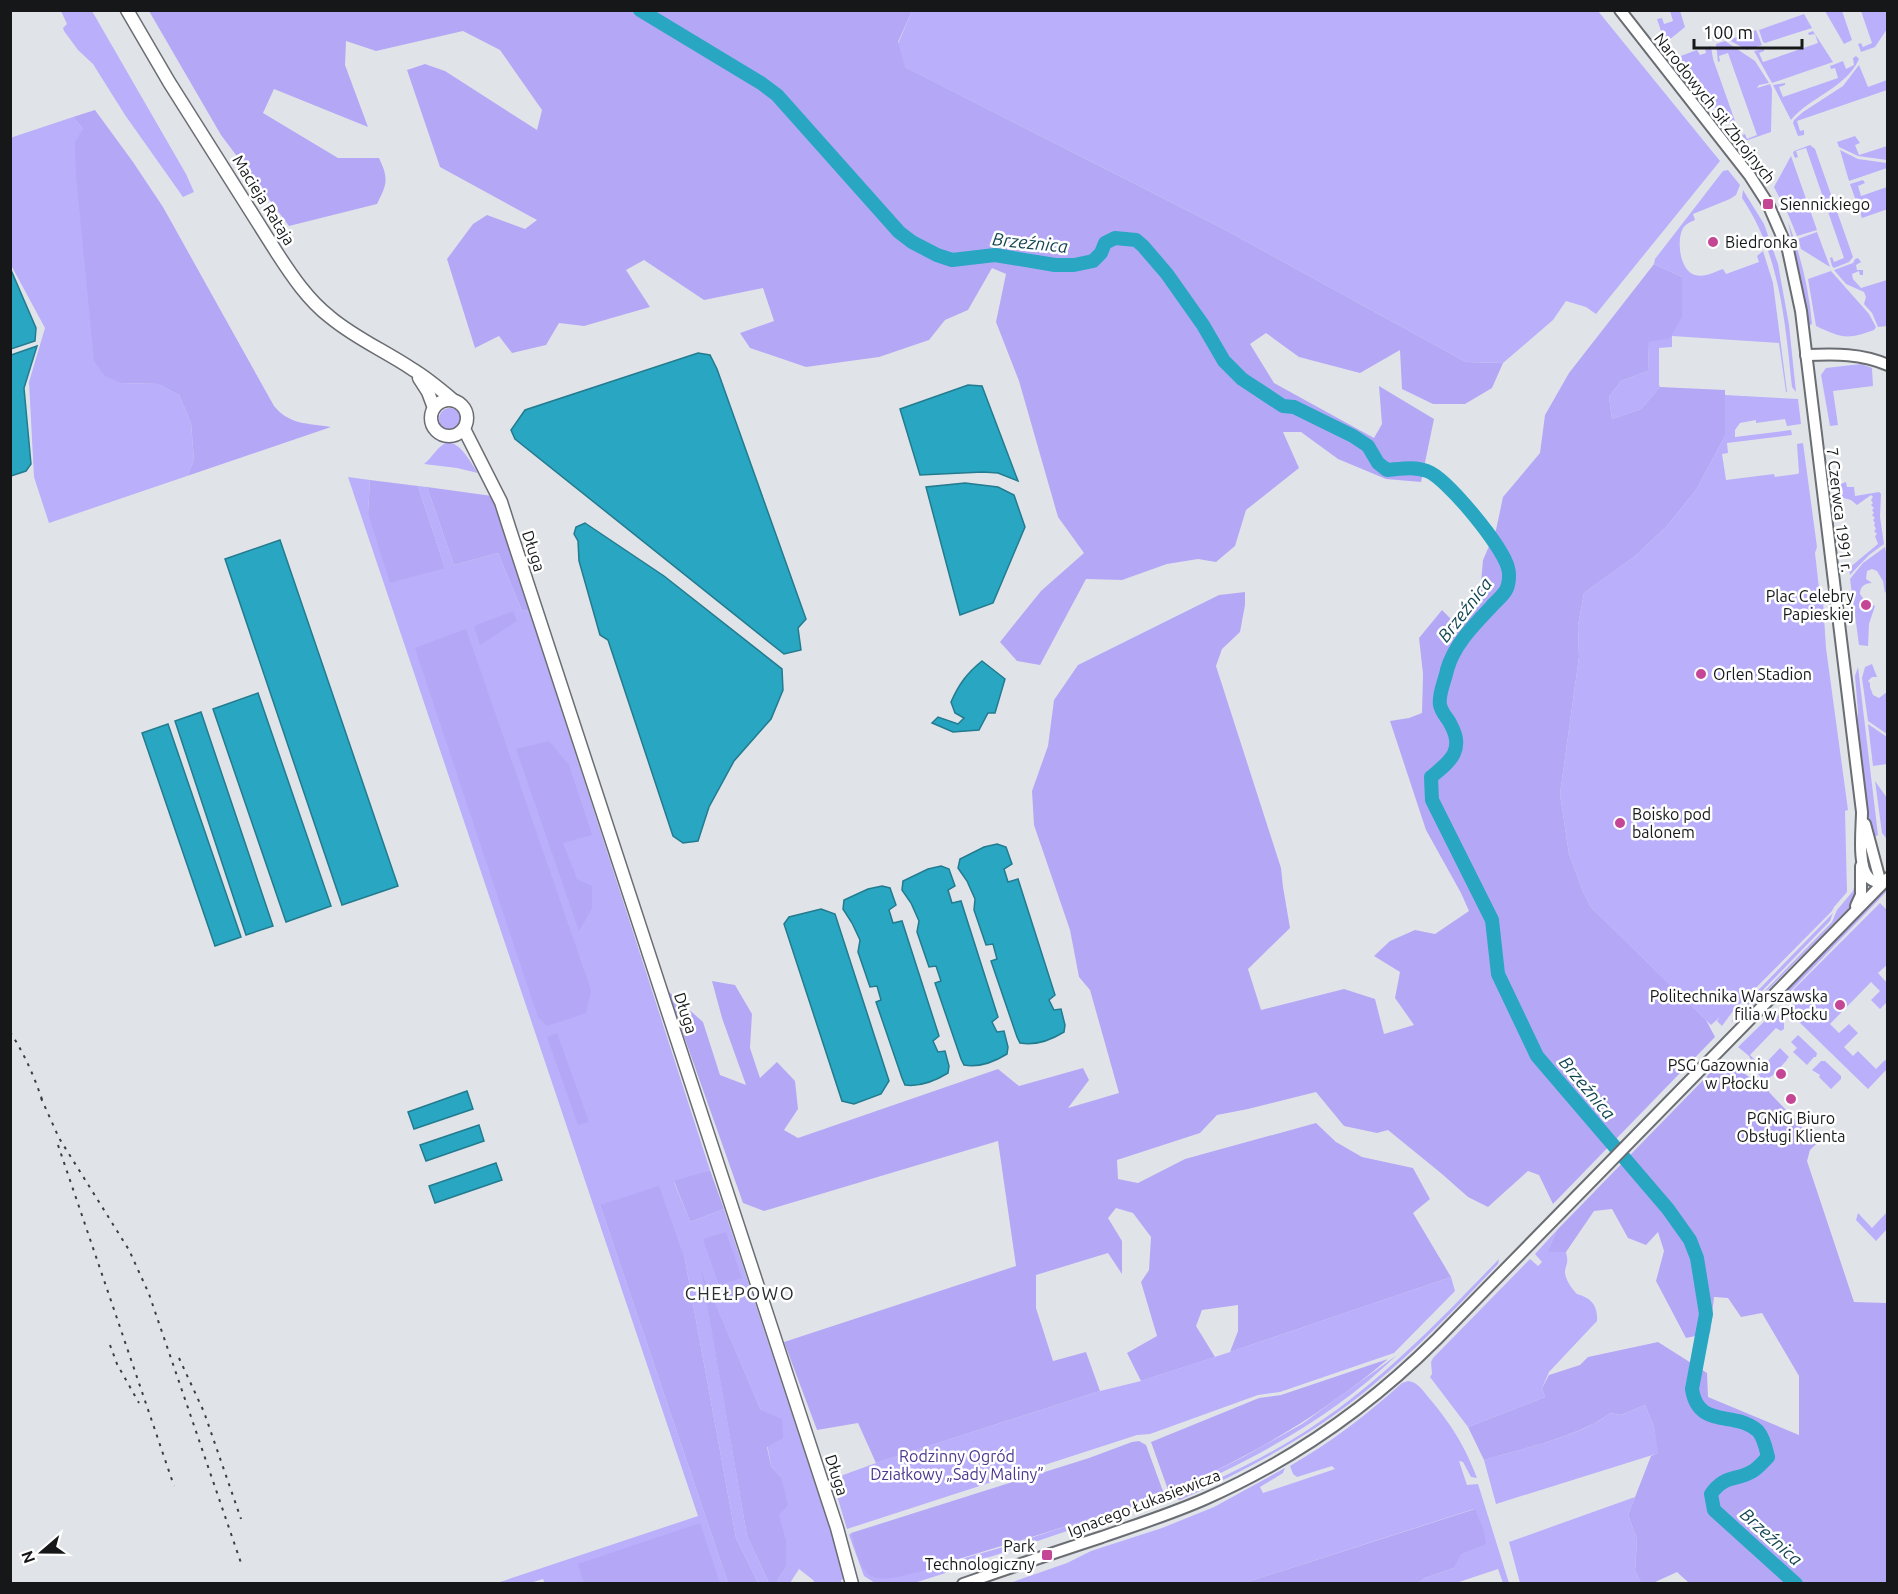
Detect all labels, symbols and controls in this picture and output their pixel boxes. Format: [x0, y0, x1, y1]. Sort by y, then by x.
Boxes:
scale bar [1694, 12, 1802, 50]
text: 100 m [1703, 22, 1753, 42]
street label: Narodowych Sił Zbrojnych [1651, 29, 1779, 187]
street label: Macieja Rataja [229, 152, 299, 248]
place label: Siennickiego [1780, 195, 1870, 213]
marker: Siennickiego [1761, 197, 1775, 211]
water label: Brzeźnica [991, 228, 1069, 256]
place label: Biedronka [1725, 233, 1798, 251]
marker: Biedronka [1706, 235, 1720, 249]
street label: 7 Czerwca 1991 r. [1823, 447, 1857, 573]
street label: Długa [519, 528, 549, 574]
water label: Brzeźnica [1433, 573, 1496, 645]
place label: Plac Celebry Papieskiej [1766, 587, 1854, 623]
marker: Plac Celebry Papieskiej [1859, 598, 1873, 612]
place label: Orlen Stadion [1713, 665, 1812, 683]
marker: Orlen Stadion [1694, 667, 1708, 681]
place label: Boisko pod balonem [1632, 805, 1711, 841]
marker: Boisko pod balonem [1613, 816, 1627, 830]
place label: Politechnika Warszawska filia w Płocku [1650, 987, 1828, 1023]
street label: Długa [671, 990, 701, 1036]
marker: Politechnika Warszawska filia w Płocku [1833, 998, 1847, 1012]
water label: Brzeźnica [1556, 1052, 1620, 1123]
place label: PSG Gazownia w Płocku [1668, 1056, 1769, 1092]
marker: PSG Gazownia w Płocku [1774, 1067, 1788, 1081]
marker: PGNiG Biuro Obsługi Klienta [1784, 1092, 1798, 1106]
place label: PGNiG Biuro Obsługi Klienta [1736, 1109, 1846, 1145]
district label: CHEŁPOWO [685, 1283, 795, 1303]
park label: Rodzinny Ogród Działkowy „Sady Maliny” [870, 1447, 1044, 1483]
street label: Długa [822, 1452, 852, 1498]
street label: Ignacego Łukasiewicza [1065, 1466, 1223, 1540]
water label: Brzeźnica [1737, 1503, 1807, 1569]
north arrow [12, 1522, 72, 1582]
place label: Park Technologiczny [925, 1537, 1035, 1573]
text: N [17, 1548, 38, 1566]
marker: Park Technologiczny [1040, 1548, 1054, 1562]

